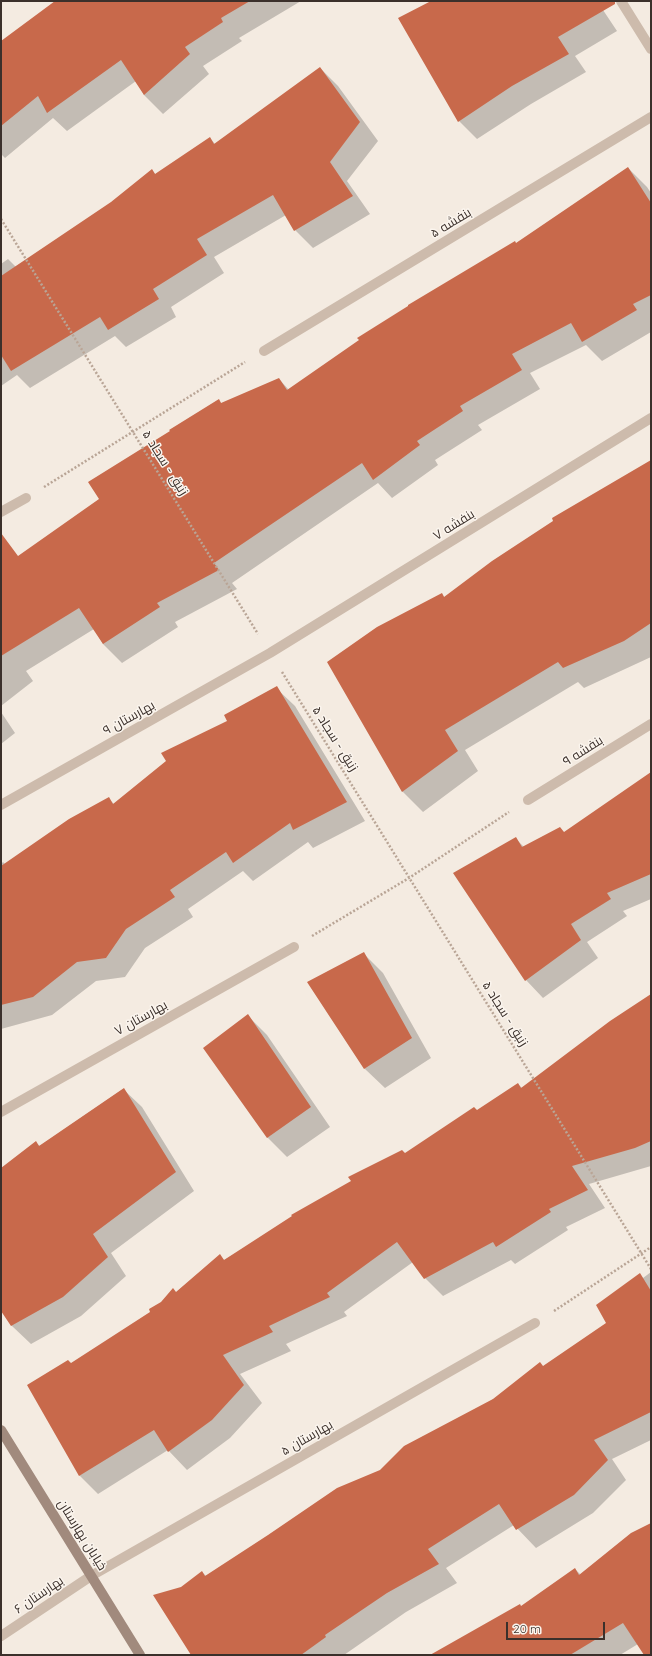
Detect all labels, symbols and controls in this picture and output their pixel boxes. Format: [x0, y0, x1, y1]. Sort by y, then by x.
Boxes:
street label: بنفشه ۵ [428, 205, 474, 241]
street label: زنبق - سجاد ۵ [139, 428, 191, 498]
street label: بنفشه ۷ [430, 506, 478, 544]
street label: بهارستان ۹ [100, 697, 158, 739]
street label: زنبق - سجاد ۵ [309, 704, 361, 774]
street label: بنفشه ۹ [560, 733, 606, 769]
street label: زنبق - سجاد ۵ [479, 979, 531, 1049]
street label: بهارستان ۷ [112, 997, 170, 1039]
street label: بهارستان ۵ [278, 1417, 336, 1459]
street label: خیابان بهارستان [54, 1497, 110, 1573]
street label: بهارستان ۶ [11, 1573, 67, 1617]
scale bar [508, 1614, 607, 1640]
text: 20 m [513, 1621, 541, 1636]

